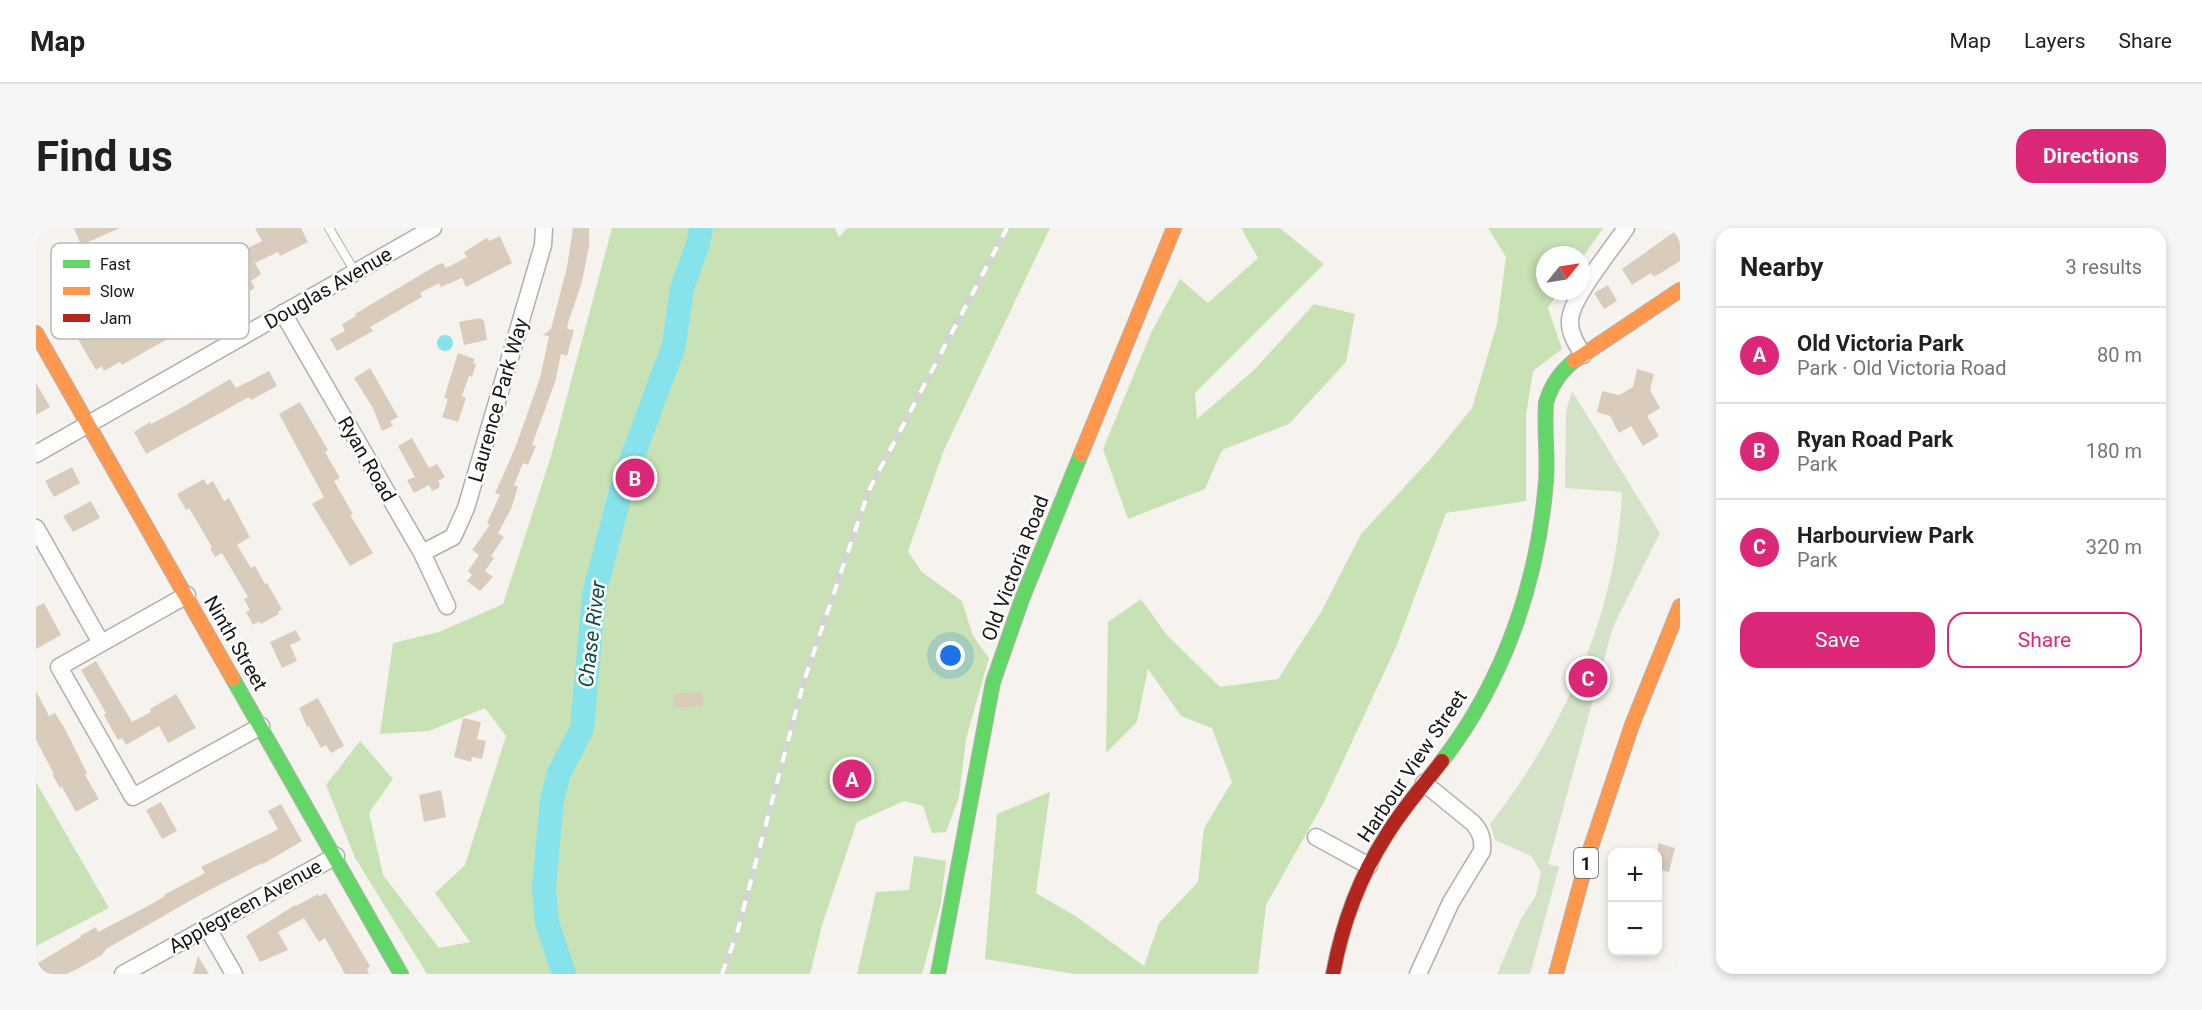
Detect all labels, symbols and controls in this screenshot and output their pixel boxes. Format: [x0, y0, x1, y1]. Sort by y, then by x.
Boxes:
text: Map [30, 25, 85, 58]
text: Map [1949, 29, 1991, 53]
text: Layers [2024, 29, 2085, 53]
text: Share [2118, 29, 2172, 53]
button: Directions [2016, 129, 2166, 183]
text: Find us [36, 132, 173, 181]
street label: Douglas Avenue [260, 242, 396, 334]
legend [51, 243, 249, 339]
north arrow [1536, 246, 1590, 300]
text: Nearby [1740, 252, 1823, 282]
text: Fast [100, 255, 131, 274]
text: 3 results [2066, 255, 2142, 279]
text: Slow [100, 282, 135, 301]
text: Jam [100, 309, 132, 328]
street label: Laurence Park Way [463, 315, 533, 485]
text: Old Victoria Park [1797, 331, 1964, 356]
text: A [1753, 343, 1766, 367]
text: 80 m [2097, 343, 2142, 367]
text: Park · Old Victoria Road [1797, 356, 2007, 380]
street label: Ryan Road [333, 412, 401, 506]
text: Ryan Road Park [1797, 427, 1953, 452]
text: B [1753, 439, 1766, 463]
text: 180 m [2086, 439, 2142, 463]
text: Park [1797, 452, 1837, 476]
pin: B [616, 456, 654, 500]
street label: Old Victoria Road [976, 492, 1054, 644]
text: Harbourview Park [1797, 523, 1974, 548]
text: C [1753, 535, 1766, 559]
text: 320 m [2086, 535, 2142, 559]
text: Park [1797, 548, 1837, 572]
water label: Chase River [574, 578, 611, 689]
street label: Ninth Street [199, 591, 273, 695]
button: Save [1740, 612, 1935, 668]
button: Share [1947, 612, 2142, 668]
your location [936, 641, 965, 670]
pin: C [1568, 656, 1608, 700]
street label: Harbour View Street [1352, 685, 1472, 847]
pin: A [832, 756, 872, 802]
road number: 1 [1574, 848, 1598, 878]
map controls [1608, 848, 1662, 956]
button: + [1608, 848, 1662, 902]
street label: Applegreen Avenue [164, 854, 326, 958]
button: − [1608, 902, 1662, 956]

